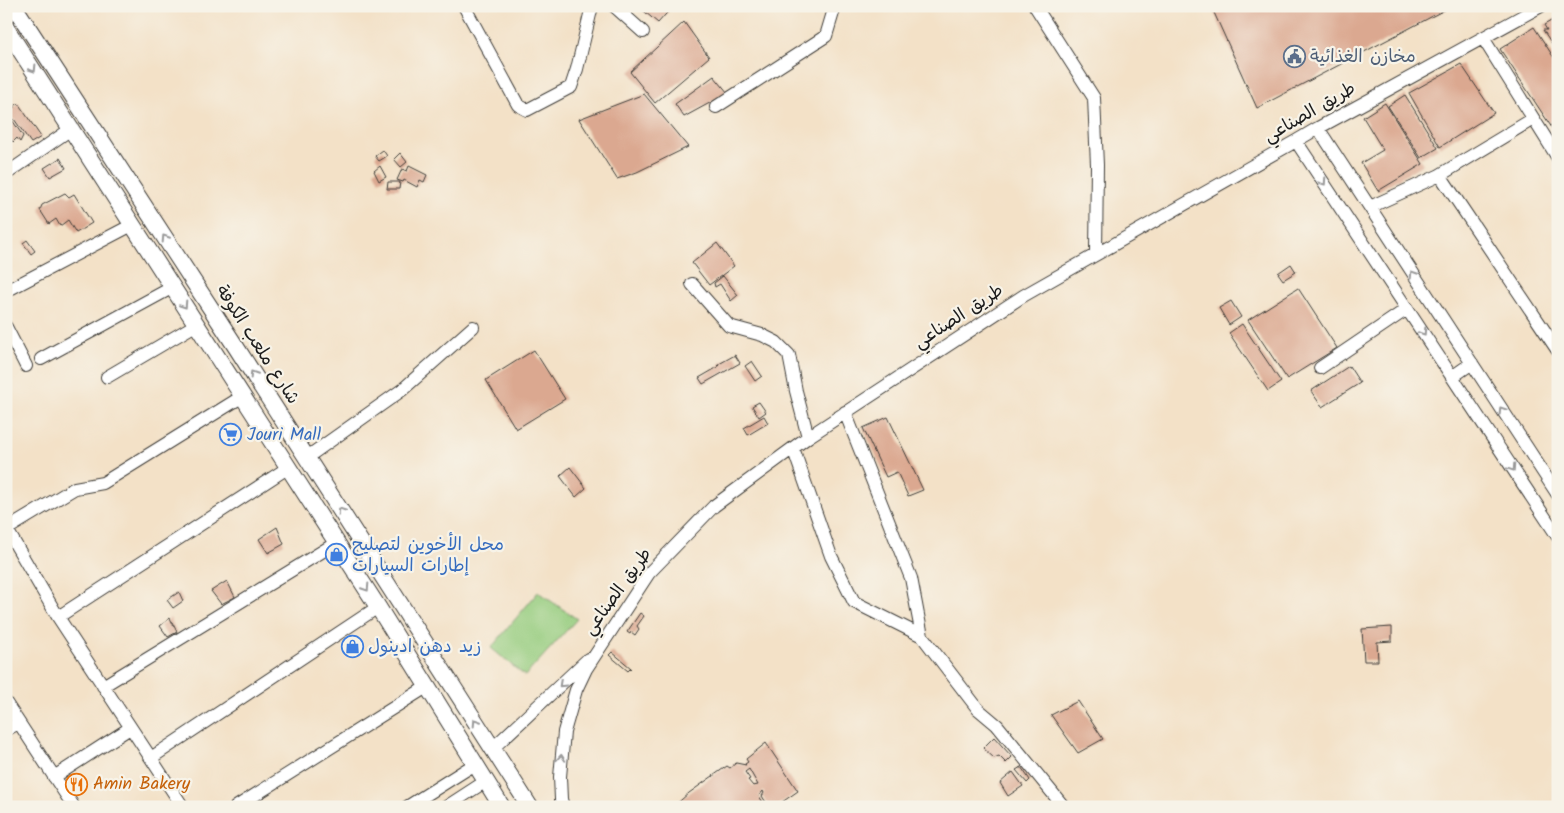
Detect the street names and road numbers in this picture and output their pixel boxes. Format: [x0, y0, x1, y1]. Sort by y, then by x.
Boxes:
street label: طريق الصناعي [1258, 75, 1362, 151]
street label: طريق الصناعي [908, 277, 1010, 357]
street label: شارع ملعب الكوفة [207, 279, 307, 411]
street label: طريق الصناعي [576, 542, 660, 642]

